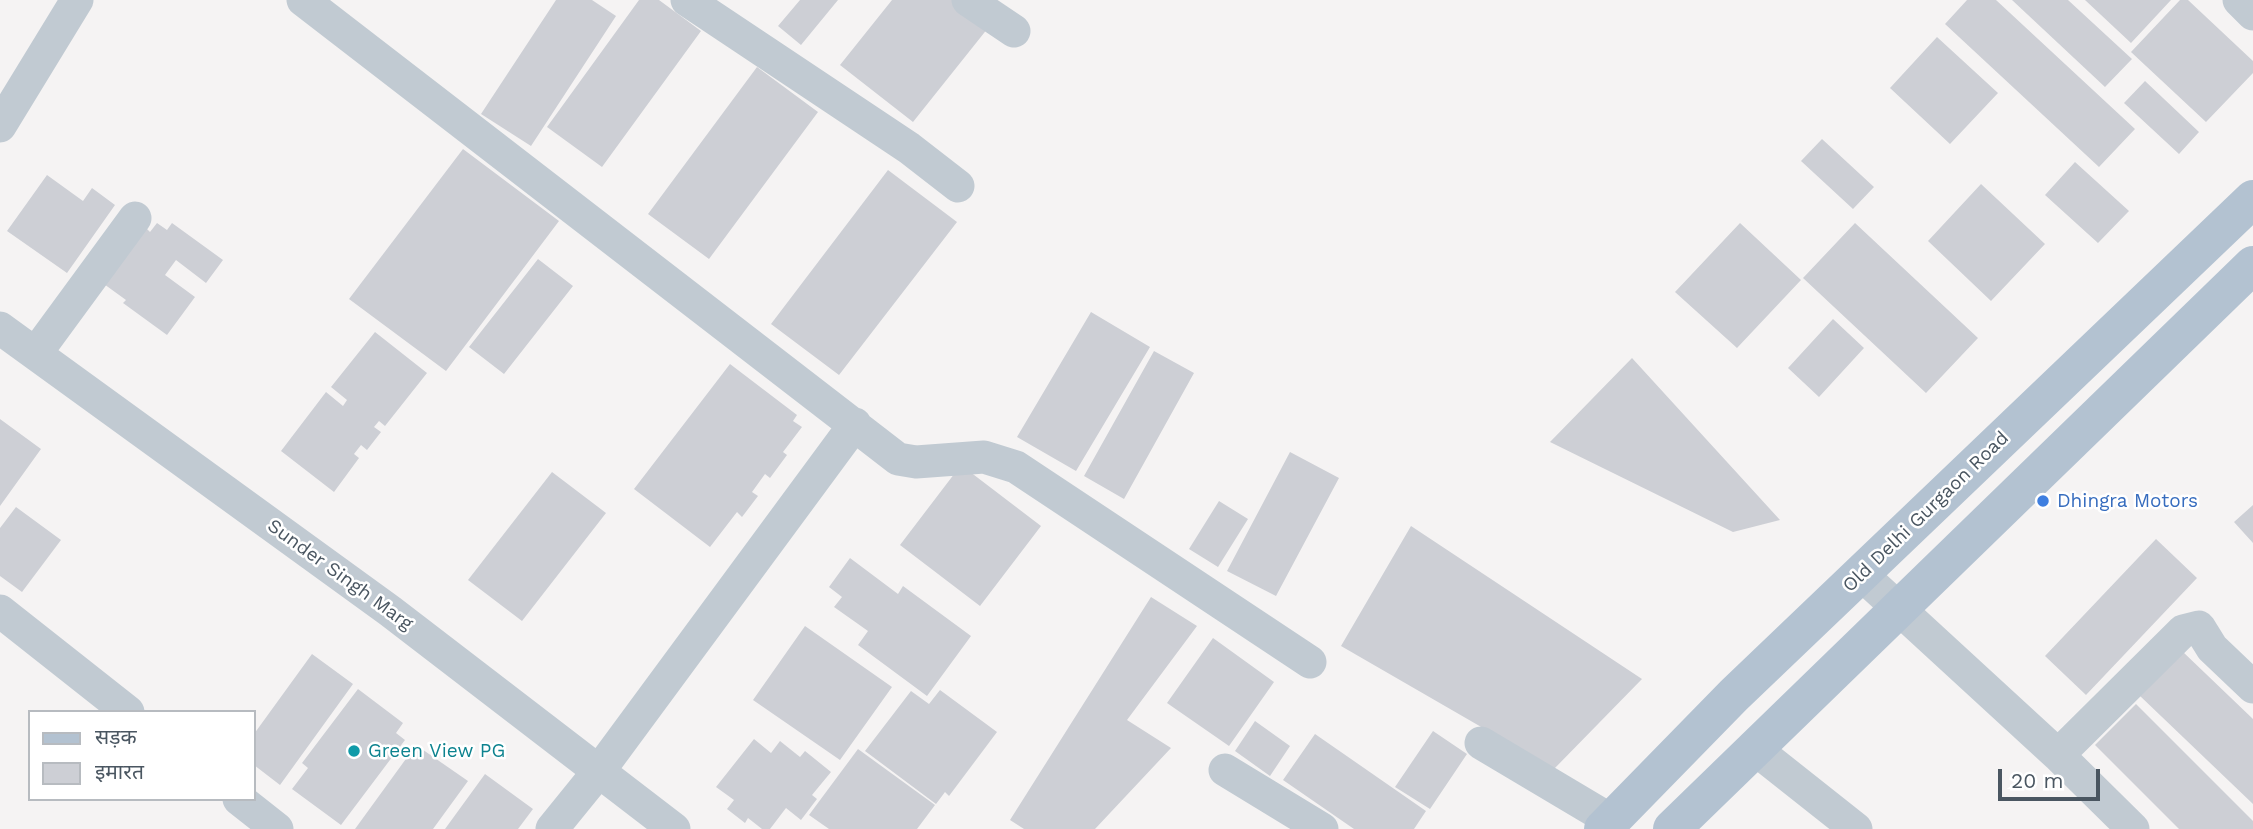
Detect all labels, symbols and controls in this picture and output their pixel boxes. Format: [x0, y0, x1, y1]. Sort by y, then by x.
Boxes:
street label: Old Delhi Gurgaon Road [1838, 427, 2014, 597]
place label: Dhingra Motors [2057, 490, 2198, 512]
marker: Dhingra Motors [2035, 493, 2051, 509]
street label: Sunder Singh Marg [263, 515, 417, 635]
legend [28, 710, 256, 801]
text: सड़क [95, 724, 137, 749]
place label: Green View PG [368, 740, 505, 762]
marker: Green View PG [346, 743, 362, 759]
scale bar [2001, 756, 2102, 800]
text: इमारत [95, 759, 144, 784]
text: 20 m [2011, 768, 2063, 793]

